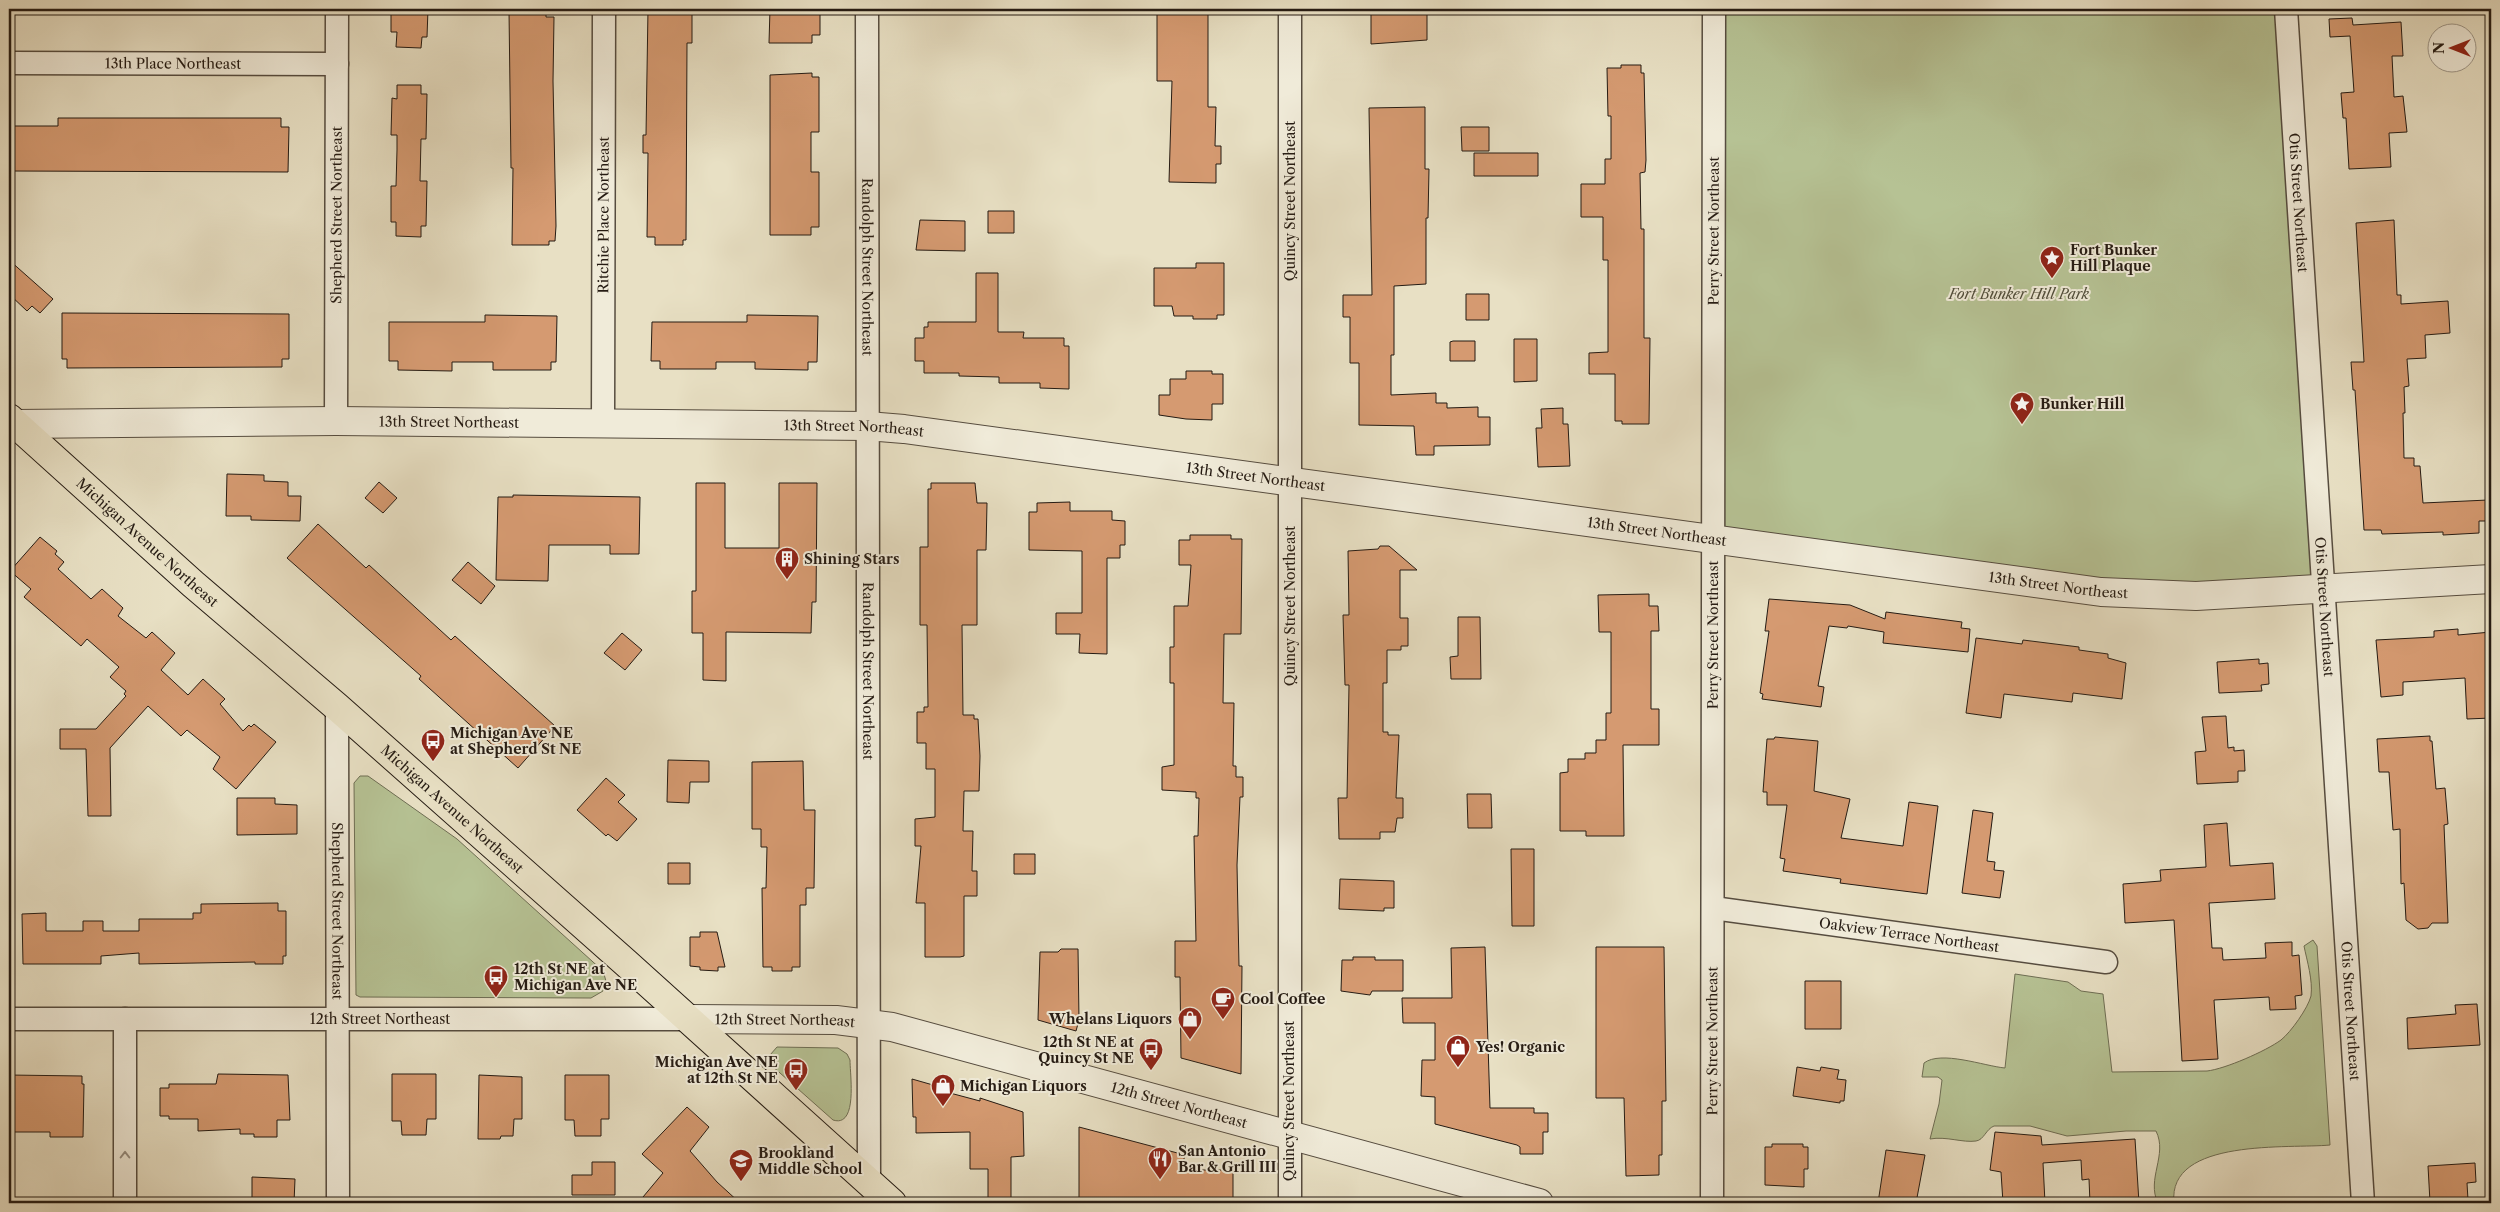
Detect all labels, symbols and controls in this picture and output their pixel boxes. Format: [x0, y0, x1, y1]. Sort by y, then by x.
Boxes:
north arrow [2428, 22, 2478, 72]
text: N [2430, 42, 2448, 54]
street label: 13th Place Northeast [105, 54, 241, 73]
street label: Quincy Street Northeast [1281, 121, 1299, 281]
street label: Shepherd Street Northeast [327, 126, 346, 304]
street label: Otis Street Northeast [2285, 132, 2312, 273]
street label: Ritchie Place Northeast [594, 137, 613, 293]
street label: Perry Street Northeast [1705, 157, 1723, 305]
street label: Randolph Street Northeast [858, 178, 877, 356]
place label: Fort Bunker Hill Plaque [2070, 241, 2157, 275]
place icon: Fort Bunker Hill Plaque [2039, 245, 2065, 279]
park label: Fort Bunker Hill Park [1948, 285, 2090, 303]
place icon: Bunker Hill [2009, 391, 2035, 425]
place label: Bunker Hill [2040, 395, 2124, 413]
street label: 13th Street Northeast [379, 412, 519, 432]
street label: 13th Street Northeast [784, 416, 925, 441]
street label: 13th Street Northeast [1185, 459, 1326, 495]
street label: Michigan Avenue Northeast [73, 474, 222, 611]
street label: 13th Street Northeast [1586, 513, 1728, 550]
street label: Quincy Street Northeast [1281, 526, 1299, 686]
street label: Otis Street Northeast [2311, 536, 2338, 677]
building icon: Shining Stars [774, 546, 800, 580]
place label: Shining Stars [804, 550, 899, 568]
street label: Perry Street Northeast [1704, 561, 1722, 709]
street label: 13th Street Northeast [1988, 568, 2128, 602]
street label: Randolph Street Northeast [859, 582, 877, 760]
place label: Michigan Ave NE at Shepherd St NE [450, 724, 581, 758]
bus stop icon: Michigan Ave NE at Shepherd St NE [420, 728, 446, 762]
street label: Michigan Avenue Northeast [377, 741, 527, 877]
street label: Shepherd Street Northeast [328, 822, 347, 1000]
street label: Oakview Terrace Northeast [1818, 914, 2000, 956]
street label: Otis Street Northeast [2337, 941, 2364, 1081]
place label: 12th St NE at Michigan Ave NE [514, 960, 637, 994]
bus stop icon: 12th St NE at Michigan Ave NE [483, 964, 509, 998]
street label: Perry Street Northeast [1703, 967, 1721, 1115]
cafe icon: Cool Coffee [1210, 986, 1236, 1020]
place label: Cool Coffee [1240, 990, 1325, 1008]
shop icon: Whelans Liquors [1177, 1006, 1203, 1040]
street label: 12th Street Northeast [310, 1010, 450, 1028]
street label: 12th Street Northeast [715, 1010, 856, 1031]
place label: Whelans Liquors [1048, 1010, 1172, 1028]
street label: Quincy Street Northeast [1280, 1021, 1298, 1181]
place label: 12th St NE at Quincy St NE [1038, 1033, 1134, 1067]
shop icon: Yes! Organic [1445, 1034, 1471, 1068]
bus stop icon: 12th St NE at Quincy St NE [1138, 1037, 1164, 1071]
place label: Yes! Organic [1475, 1038, 1565, 1056]
place label: Michigan Ave NE at 12th St NE [655, 1053, 778, 1087]
bus stop icon: Michigan Ave NE at 12th St NE [783, 1057, 809, 1091]
shop icon: Michigan Liquors [930, 1073, 956, 1107]
place label: Michigan Liquors [960, 1077, 1087, 1095]
street label: 12th Street Northeast [1109, 1078, 1249, 1132]
place label: San Antonio Bar & Grill III [1178, 1142, 1276, 1176]
place label: Brookland Middle School [758, 1144, 862, 1178]
restaurant icon: San Antonio Bar & Grill III [1147, 1146, 1173, 1180]
school or university icon: Brookland Middle School [728, 1148, 754, 1182]
one-way arrow [120, 1150, 130, 1158]

